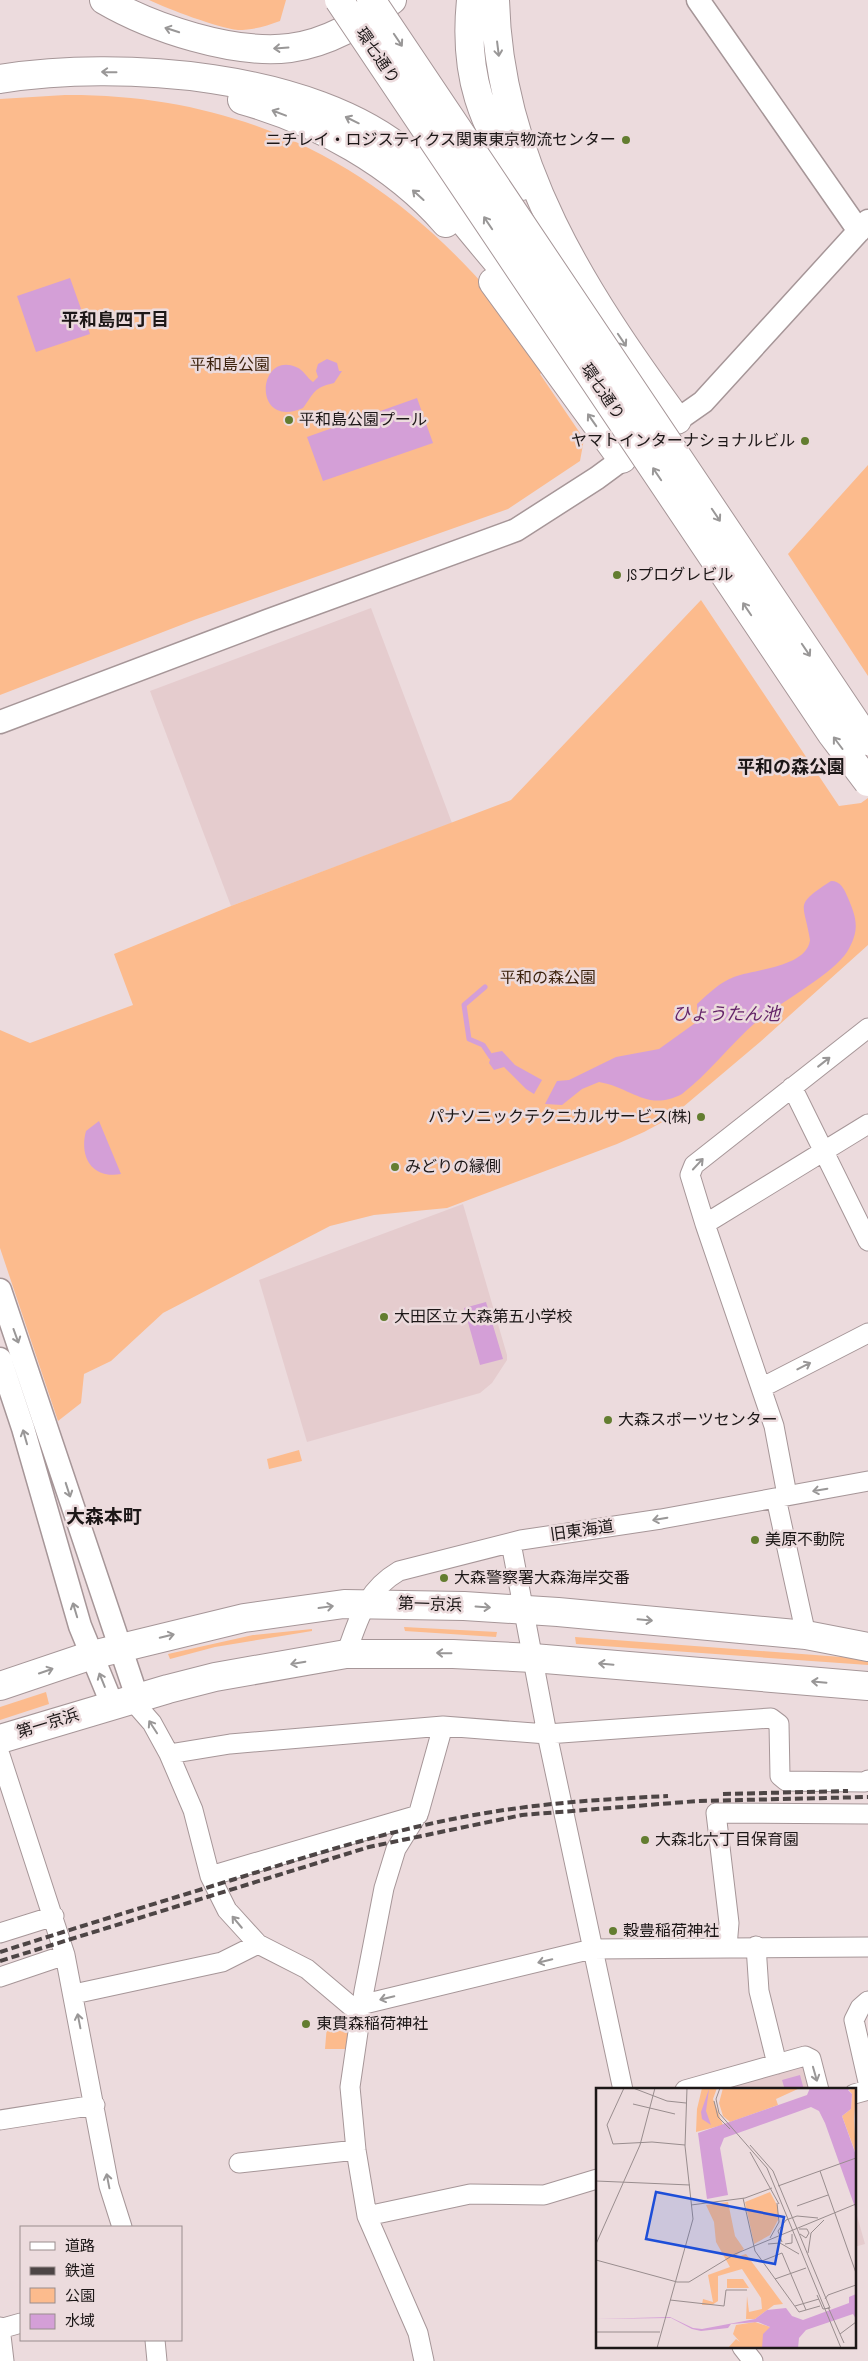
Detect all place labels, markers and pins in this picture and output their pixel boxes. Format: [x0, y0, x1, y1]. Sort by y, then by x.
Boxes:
place label: ニチレイ・ロジスティクス関東東京物流センター [265, 131, 616, 150]
marker: ニチレイ・ロジスティクス関東東京物流センター [620, 134, 632, 146]
place label: 平和島公園プール [299, 411, 427, 430]
marker: 平和島公園プール [283, 414, 295, 426]
place label: ヤマトインターナショナルビル [571, 432, 795, 451]
marker: ヤマトインターナショナルビル [799, 435, 811, 447]
place label: JSプログレビル [626, 566, 733, 585]
marker: JSプログレビル [611, 569, 623, 581]
place label: パナソニックテクニカルサービス(株) [428, 1108, 691, 1127]
marker: パナソニックテクニカルサービス(株) [695, 1111, 707, 1123]
place label: みどりの縁側 [405, 1158, 501, 1177]
marker: みどりの縁側 [389, 1161, 401, 1173]
place label: 大田区立 大森第五小学校 [394, 1308, 573, 1327]
marker: 大田区立 大森第五小学校 [378, 1311, 390, 1323]
place label: 大森スポーツセンター [618, 1411, 778, 1430]
marker: 大森スポーツセンター [602, 1414, 614, 1426]
place label: 美原不動院 [765, 1531, 845, 1550]
marker: 美原不動院 [749, 1534, 761, 1546]
place label: 大森警察署大森海岸交番 [454, 1569, 630, 1588]
marker: 大森警察署大森海岸交番 [438, 1572, 450, 1584]
place label: 大森北六丁目保育園 [655, 1831, 799, 1850]
marker: 大森北六丁目保育園 [639, 1834, 651, 1846]
place label: 穀豊稲荷神社 [623, 1922, 719, 1941]
marker: 穀豊稲荷神社 [607, 1925, 619, 1937]
place label: 東貫森稲荷神社 [316, 2015, 428, 2034]
marker: 東貫森稲荷神社 [300, 2018, 312, 2030]

